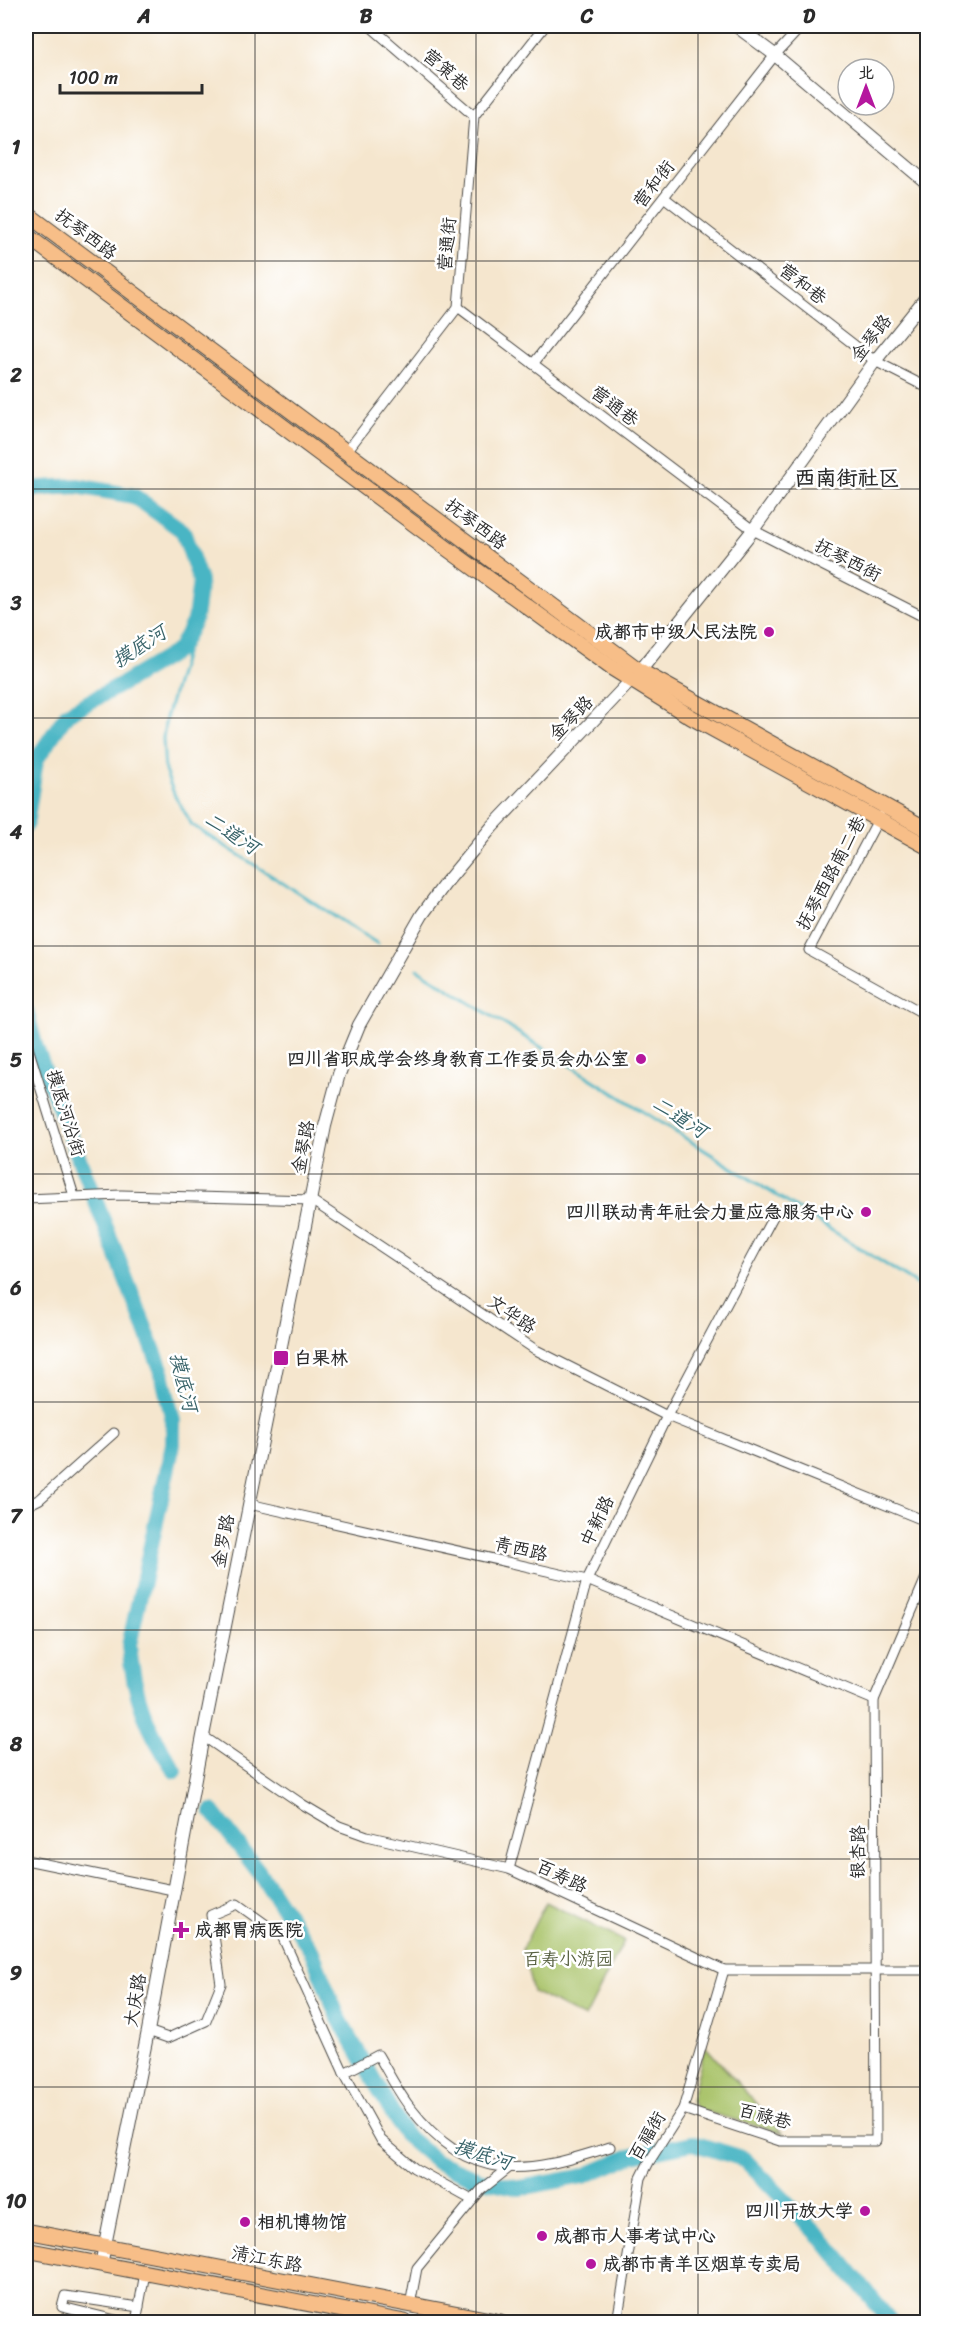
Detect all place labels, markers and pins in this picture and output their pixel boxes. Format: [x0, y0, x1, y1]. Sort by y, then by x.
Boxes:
place label: 成都市中级人民法院 [595, 616, 757, 648]
marker: 成都市中级人民法院 [762, 625, 776, 639]
place label: 四川省职成学会终身教育工作委员会办公室 [287, 1043, 629, 1075]
marker: 四川省职成学会终身教育工作委员会办公室 [634, 1052, 648, 1066]
place label: 四川联动青年社会力量应急服务中心 [566, 1196, 854, 1228]
marker: 四川联动青年社会力量应急服务中心 [859, 1205, 873, 1219]
place label: 白果林 [294, 1342, 348, 1374]
marker: 白果林 [272, 1349, 290, 1367]
place label: 成都胃病医院 [195, 1914, 303, 1946]
marker: 成都胃病医院 [172, 1921, 190, 1939]
place label: 四川开放大学 [745, 2195, 853, 2227]
marker: 四川开放大学 [858, 2204, 872, 2218]
place label: 相机博物馆 [257, 2206, 347, 2238]
marker: 相机博物馆 [238, 2215, 252, 2229]
place label: 成都市人事考试中心 [554, 2220, 716, 2252]
marker: 成都市人事考试中心 [535, 2229, 549, 2243]
place label: 成都市青羊区烟草专卖局 [603, 2248, 801, 2280]
marker: 成都市青羊区烟草专卖局 [584, 2257, 598, 2271]

